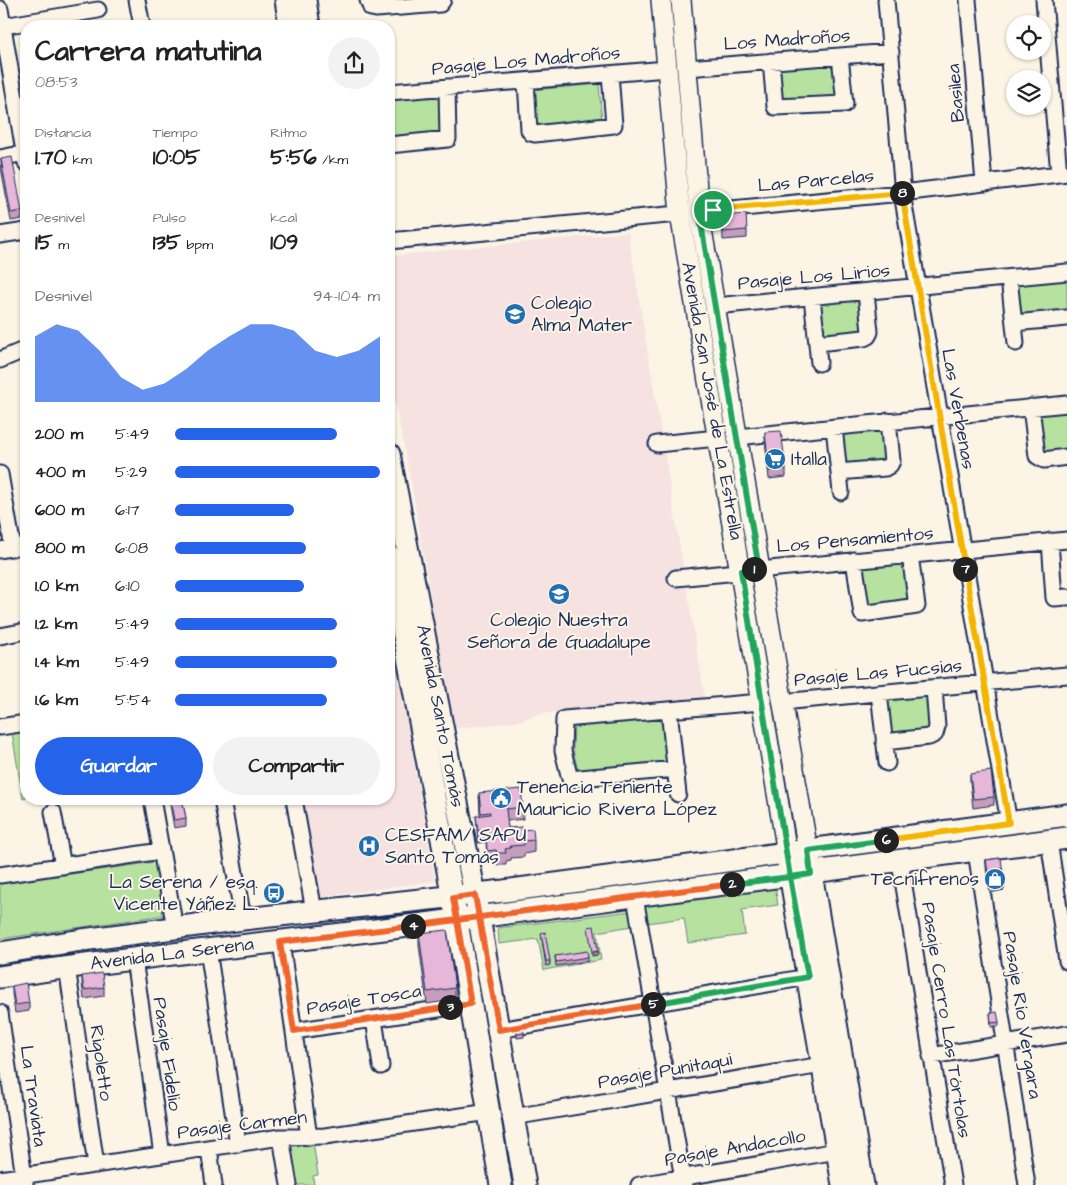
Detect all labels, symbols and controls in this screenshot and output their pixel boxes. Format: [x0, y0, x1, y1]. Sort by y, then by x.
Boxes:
map controls [1006, 15, 1051, 115]
button: locate [1006, 15, 1051, 60]
street label: Los Madroños [723, 22, 851, 58]
text: Carrera matutina [35, 32, 261, 71]
button: share [328, 37, 380, 89]
street label: Pasaje Los Madroños [431, 39, 621, 83]
street label: Basilea [940, 62, 972, 123]
button: layers [1006, 70, 1051, 115]
text: 08:53 [35, 71, 78, 93]
text: Distancia [35, 123, 91, 143]
text: Tiempo [153, 123, 198, 143]
text: Ritmo [270, 123, 307, 143]
text: 1.70 [35, 143, 67, 172]
text: 10:05 [153, 143, 200, 172]
text: 5:56 [270, 143, 317, 172]
text: km [67, 150, 92, 170]
text: /km [317, 150, 348, 170]
street label: Las Parcelas [757, 162, 875, 200]
pin: 8 [890, 180, 914, 206]
text: 8 [898, 183, 907, 203]
pin [692, 189, 734, 231]
icon: arrive [699, 196, 727, 224]
text: Desnivel [35, 208, 85, 228]
text: Pulso [153, 208, 186, 228]
text: kcal [270, 208, 297, 228]
text: 15 [35, 228, 53, 257]
text: 135 [153, 228, 181, 257]
text: 109 [270, 228, 298, 257]
text: m [53, 235, 69, 255]
text: bpm [181, 235, 213, 255]
street label: Pasaje Los Lirios [737, 257, 891, 297]
street label: Avenida San José de La Estrella [674, 260, 750, 542]
text: Desnivel [35, 285, 92, 307]
text: 94–104 m [313, 285, 380, 307]
place label: Colegio Alma Mater [531, 290, 633, 339]
school or university icon: Colegio Alma Mater [503, 302, 527, 326]
street label: Las Verbenas [934, 346, 982, 472]
text: 200 m [35, 423, 83, 445]
text: 5:49 [115, 423, 149, 445]
place label: Italla [791, 446, 827, 473]
supermarket icon: Italla [763, 447, 787, 471]
text: 400 m [35, 461, 85, 483]
text: 5:29 [115, 461, 147, 483]
text: 600 m [35, 499, 84, 521]
text: 6:17 [115, 499, 140, 521]
street label: Los Pensamientos [775, 520, 935, 560]
text: 800 m [35, 537, 84, 559]
text: 6:08 [115, 537, 148, 559]
pin: 1 [742, 556, 766, 582]
pin: 7 [952, 556, 978, 582]
text: 1 [754, 559, 755, 579]
text: 7 [961, 559, 970, 579]
text: 1.0 km [35, 575, 78, 597]
text: 6:10 [115, 575, 140, 597]
school or university icon: Colegio Nuestra Señora de Guadalupe [547, 582, 571, 606]
place label: Colegio Nuestra Señora de Guadalupe [467, 607, 651, 656]
text: 1.2 km [35, 613, 77, 635]
text: 5:49 [115, 613, 149, 635]
street label: Avenida Santo Tomás [409, 622, 471, 810]
text: 1.4 km [35, 651, 79, 673]
text: 5:49 [115, 651, 149, 673]
street label: Pasaje Las Fucsias [793, 652, 963, 694]
text: 1.6 km [35, 689, 78, 711]
text: 5:54 [115, 689, 151, 711]
button: Guardar [35, 737, 203, 795]
button: Compartir [213, 737, 380, 795]
place label: Tenencia Teniente Mauricio Rivera López [517, 774, 718, 823]
public building icon: Tenencia Teniente Mauricio Rivera López [489, 786, 513, 810]
place label: CESFAM/ SAPU Santo Tomás [385, 822, 526, 871]
pin: 6 [874, 828, 898, 852]
text: 6 [882, 830, 891, 850]
hospital icon: CESFAM/ SAPU Santo Tomás [357, 834, 381, 858]
place label: Tecnifrenos [871, 866, 979, 893]
shop icon: Tecnifrenos [983, 867, 1007, 891]
place label: La Serena / esq. Vicente Yáñez L. [109, 869, 258, 918]
pin: 2 [720, 872, 744, 896]
text: 2 [728, 874, 737, 894]
bus stop icon: La Serena / esq. Vicente Yáñez L. [262, 881, 286, 905]
street label: Pasaje Cerro Las Tórtolas [914, 900, 978, 1140]
pin: 4 [400, 914, 426, 938]
text: 4 [409, 916, 418, 936]
street label: Pasaje Río Vergara [994, 929, 1049, 1101]
street label: Avenida La Serena [89, 931, 256, 977]
street label: Pasaje Tosca [305, 978, 424, 1022]
pin: 5 [640, 992, 666, 1016]
pin: 3 [438, 994, 462, 1020]
text: 5 [649, 994, 658, 1014]
street label: Pasaje Fidelio [146, 995, 188, 1113]
text: 3 [447, 997, 454, 1017]
street label: Rigoletto [81, 1023, 120, 1103]
street label: La Traviata [13, 1044, 54, 1149]
street label: Pasaje Punitaqui [596, 1046, 734, 1096]
street label: Pasaje Carmen [176, 1104, 308, 1146]
street label: Pasaje Andacollo [662, 1122, 808, 1174]

